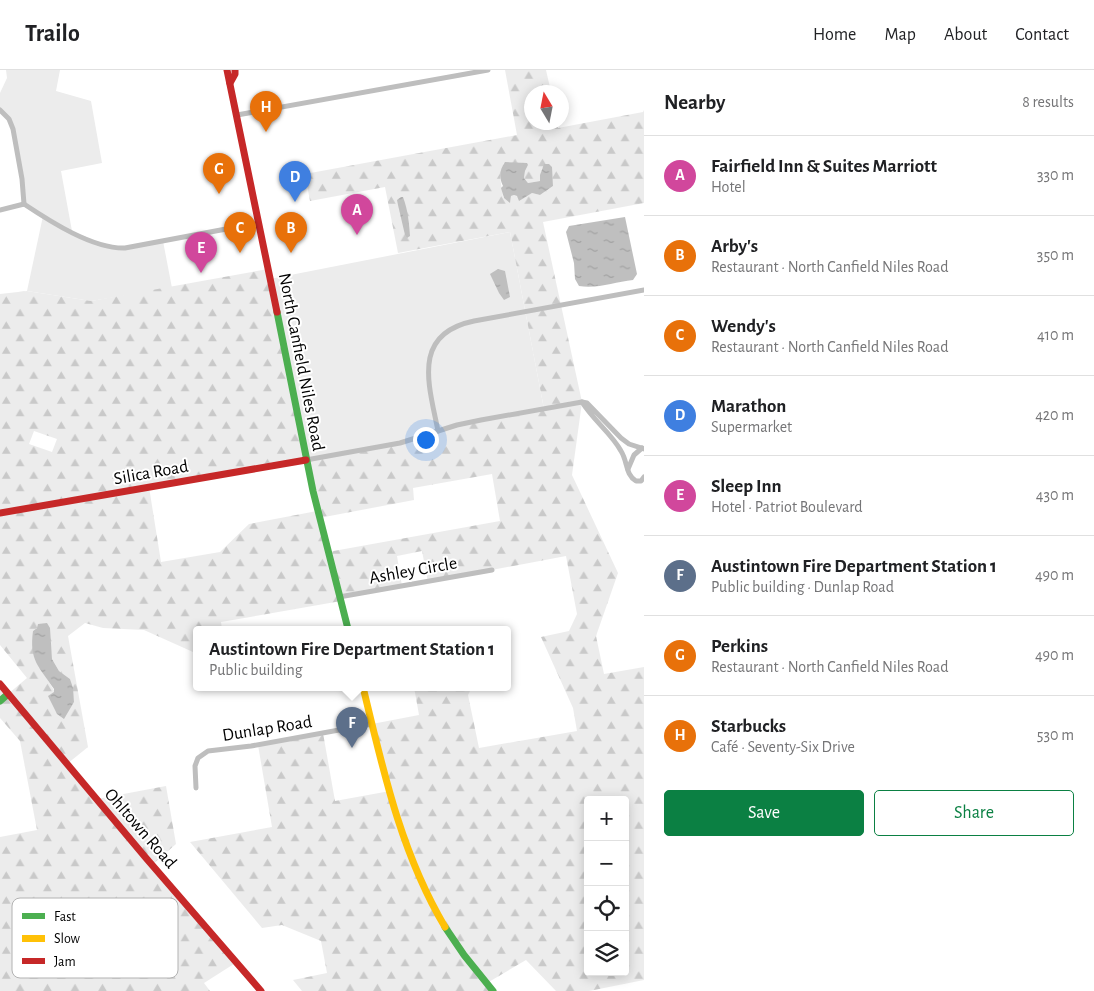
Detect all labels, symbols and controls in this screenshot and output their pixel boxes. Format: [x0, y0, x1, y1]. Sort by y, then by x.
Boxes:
text: Trailo [25, 22, 80, 46]
text: Home [813, 26, 856, 44]
text: Map [884, 26, 916, 44]
text: About [944, 26, 987, 44]
text: Contact [1015, 26, 1069, 44]
north arrow [524, 85, 569, 130]
pin: H [250, 91, 282, 132]
text: Nearby [664, 92, 725, 113]
text: 8 results [1022, 94, 1074, 110]
pin: G [203, 153, 235, 194]
text: Fairfield Inn & Suites Marriott [711, 157, 937, 176]
pin: D [279, 161, 311, 202]
text: A [675, 167, 685, 183]
text: 330 m [1037, 167, 1074, 183]
text: Hotel [711, 179, 746, 195]
pin: A [341, 194, 373, 235]
pin: C [224, 212, 256, 253]
pin: B [275, 212, 307, 253]
pin: E [185, 232, 217, 273]
text: Arby's [711, 237, 758, 256]
text: B [675, 247, 685, 263]
text: 350 m [1037, 247, 1074, 263]
text: Restaurant · North Canfield Niles Road [711, 259, 948, 275]
street label: North Canfield Niles Road [275, 272, 327, 453]
text: Wendy's [711, 317, 776, 336]
text: C [676, 327, 684, 343]
text: 410 m [1037, 327, 1074, 343]
text: Restaurant · North Canfield Niles Road [711, 339, 948, 355]
text: Marathon [711, 397, 786, 416]
text: D [675, 407, 685, 423]
text: 420 m [1035, 407, 1074, 423]
text: Supermarket [711, 419, 792, 435]
your location [413, 427, 439, 453]
street label: Silica Road [112, 458, 190, 488]
text: Sleep Inn [711, 477, 781, 496]
text: E [676, 487, 684, 503]
text: 430 m [1036, 487, 1074, 503]
text: Hotel · Patriot Boulevard [711, 499, 863, 515]
street label: Ashley Circle [368, 554, 459, 588]
text: Austintown Fire Department Station 1 [711, 557, 997, 576]
text: F [676, 567, 684, 583]
text: 490 m [1035, 567, 1074, 583]
text: Public building · Dunlap Road [711, 579, 894, 595]
popup [193, 626, 511, 691]
text: Perkins [711, 637, 768, 656]
text: Austintown Fire Department Station 1 [209, 640, 495, 659]
text: G [675, 647, 685, 663]
text: 490 m [1035, 647, 1074, 663]
text: Restaurant · North Canfield Niles Road [711, 659, 948, 675]
text: Public building [209, 662, 303, 678]
pin: F [336, 707, 368, 748]
street label: Dunlap Road [221, 713, 313, 745]
text: Starbucks [711, 717, 786, 736]
text: H [674, 727, 686, 743]
text: 530 m [1037, 727, 1074, 743]
text: Café · Seventy-Six Drive [711, 739, 855, 755]
street label: Ohltown Road [101, 785, 180, 872]
button: Save [664, 790, 864, 836]
button: Share [874, 790, 1074, 836]
map controls [584, 796, 629, 976]
button: + [584, 796, 629, 841]
button: − [584, 841, 629, 886]
button: locate [584, 886, 629, 931]
legend [12, 898, 178, 978]
text: Fast [54, 910, 76, 924]
button: layers [584, 931, 629, 976]
text: Slow [54, 932, 81, 946]
text: Jam [54, 955, 76, 969]

